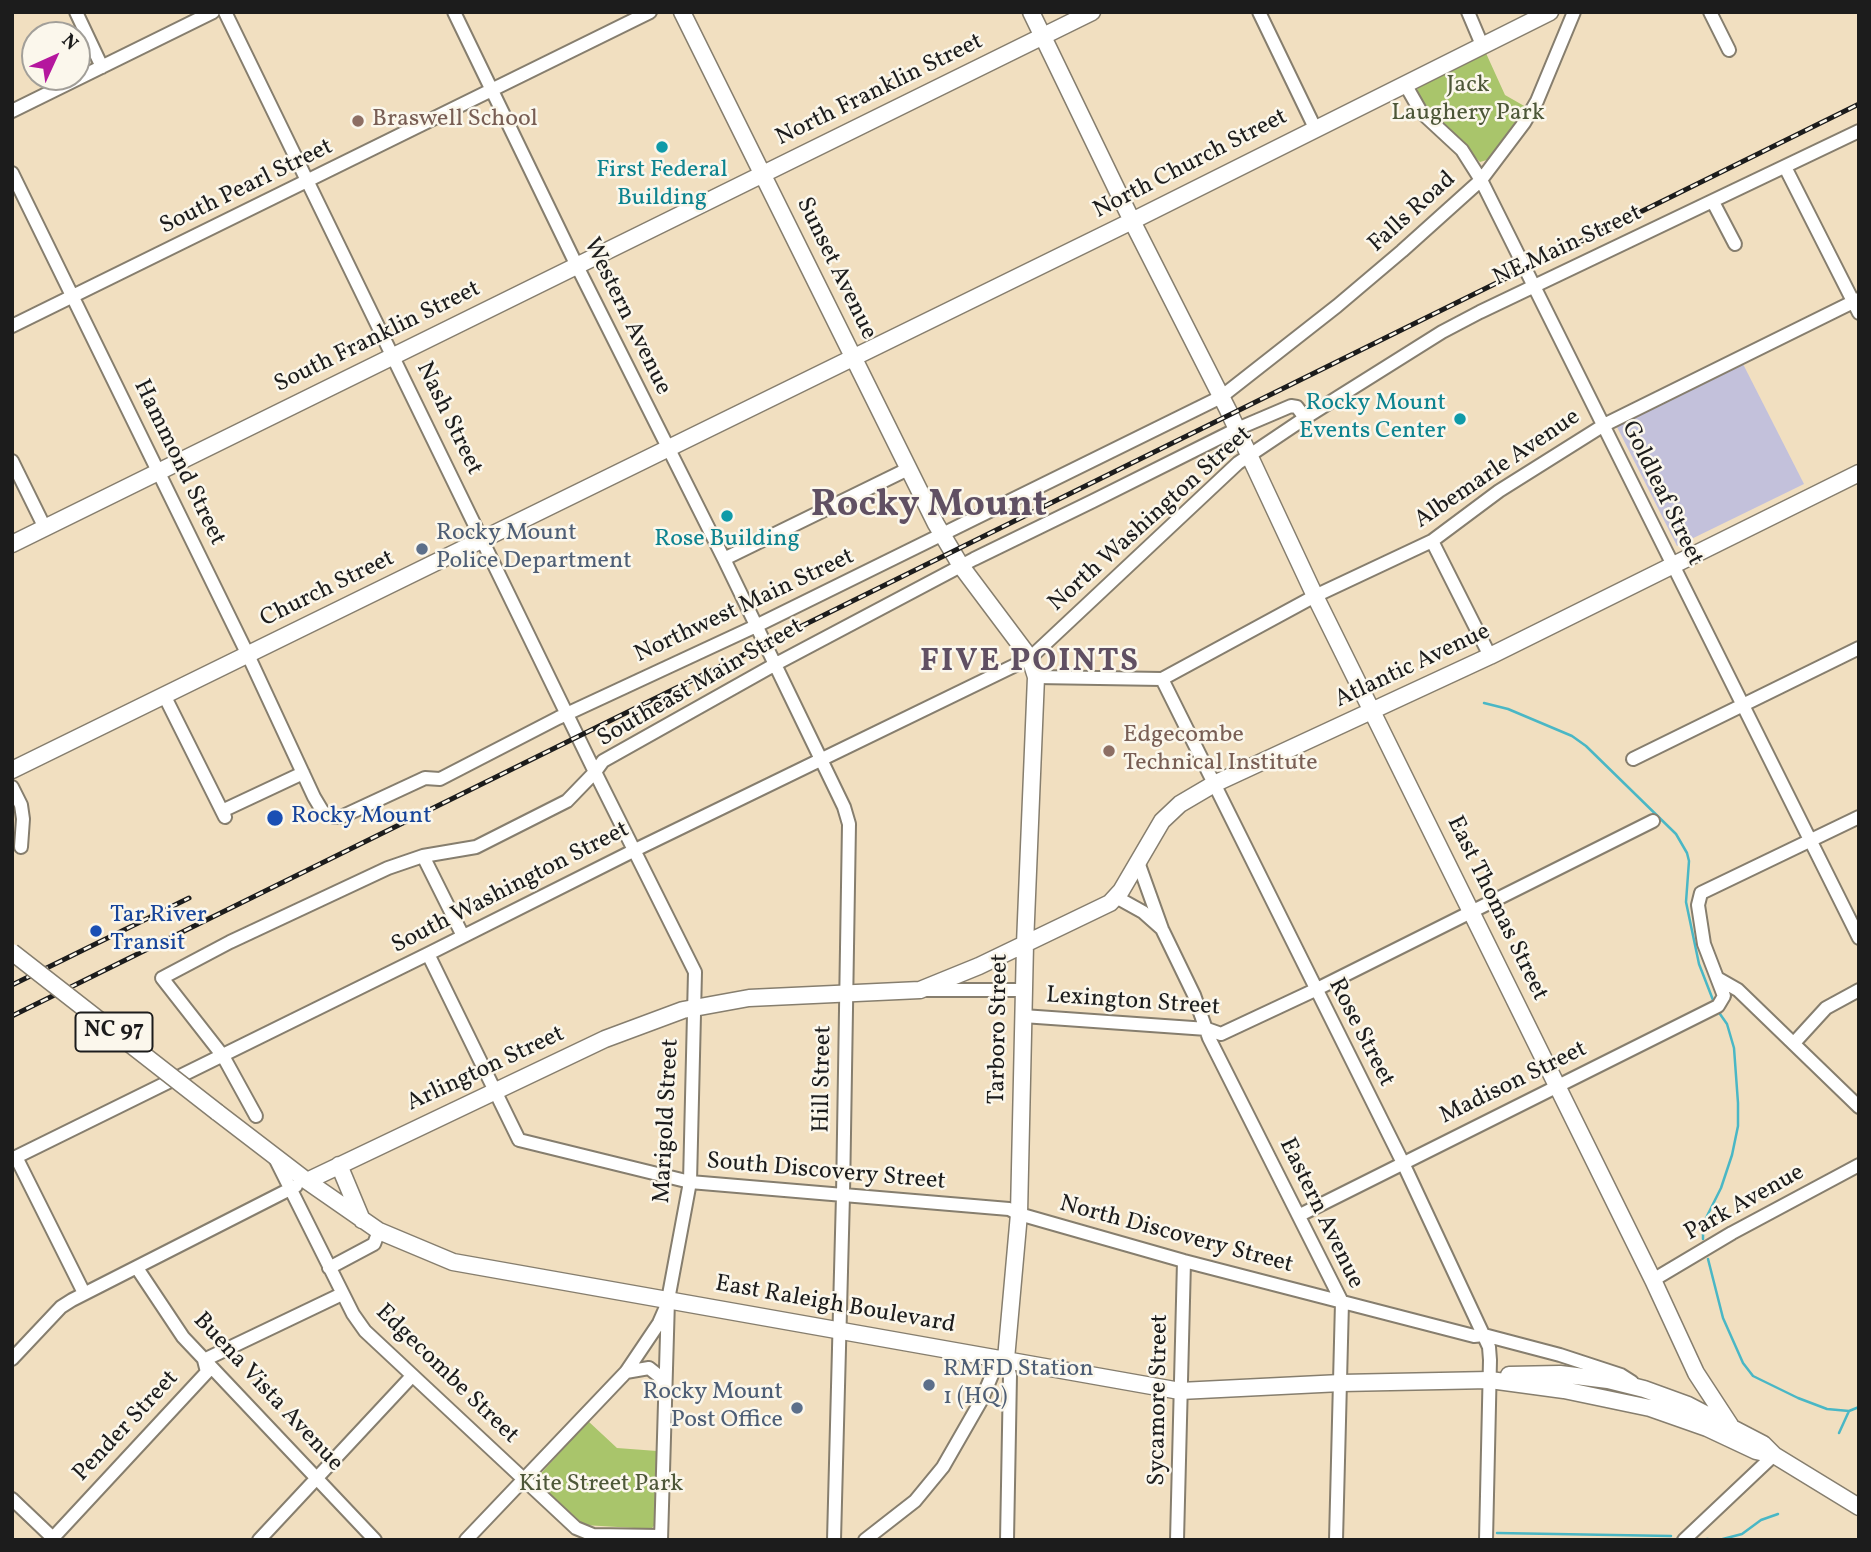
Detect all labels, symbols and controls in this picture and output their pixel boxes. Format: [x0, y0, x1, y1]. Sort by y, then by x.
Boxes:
north arrow [21, 21, 91, 91]
text: N [55, 28, 83, 57]
street label: North Franklin Street [772, 28, 988, 154]
park label: Jack Laughery Park [1391, 73, 1545, 129]
street label: North Church Street [1089, 104, 1293, 226]
place label: Braswell School [372, 107, 538, 135]
marker: Braswell School [350, 113, 366, 129]
street label: South Pearl Street [156, 134, 338, 242]
marker: First Federal Building [654, 139, 670, 155]
place label: First Federal Building [596, 158, 728, 214]
street label: Falls Road [1363, 166, 1463, 260]
street label: Sunset Avenue [788, 193, 882, 345]
street label: NE Main Street [1489, 200, 1647, 294]
street label: Western Avenue [576, 234, 676, 400]
street label: South Franklin Street [270, 276, 486, 400]
street label: Nash Street [408, 358, 488, 480]
street label: Hammond Street [125, 375, 231, 551]
place label: Rocky Mount Events Center [1299, 391, 1446, 447]
street label: Albemarle Avenue [1410, 404, 1586, 536]
marker: Rocky Mount Events Center [1452, 411, 1468, 427]
street label: Goldleaf Street [1614, 417, 1708, 571]
street label: North Washington Street [1043, 421, 1259, 619]
district label: Rocky Mount [811, 485, 1047, 531]
marker: Rose Building [719, 508, 735, 524]
place label: Rocky Mount Police Department [436, 521, 632, 577]
place label: Rose Building [654, 527, 800, 555]
marker: Rocky Mount Police Department [414, 541, 430, 557]
street label: Northwest Main Street [631, 543, 859, 671]
street label: Church Street [256, 545, 400, 635]
street label: Southeast Main Street [593, 613, 809, 755]
street label: Atlantic Avenue [1331, 618, 1495, 716]
district label: FIVE POINTS [921, 645, 1139, 683]
place label: Edgecombe Technical Institute [1123, 723, 1318, 779]
marker: Edgecombe Technical Institute [1101, 743, 1117, 759]
place label: Rocky Mount [291, 804, 432, 832]
marker: Rocky Mount [265, 808, 285, 828]
street label: East Thomas Street [1439, 812, 1553, 1006]
street label: South Washington Street [387, 817, 635, 961]
place label: Tar River Transit [110, 903, 207, 959]
marker: Tar River Transit [88, 923, 104, 939]
street label: Tarboro Street [984, 953, 1016, 1105]
street label: Rose Street [1320, 974, 1400, 1092]
street label: Lexington Street [1045, 983, 1221, 1023]
road number: NC 97 [76, 1012, 152, 1051]
street label: Arlington Street [402, 1021, 570, 1119]
street label: Hill Street [809, 1025, 839, 1133]
street label: Madison Street [1436, 1036, 1592, 1132]
street label: Marigold Street [649, 1038, 687, 1204]
street label: Eastern Avenue [1271, 1134, 1369, 1294]
street label: South Discovery Street [705, 1148, 947, 1198]
street label: Park Avenue [1680, 1159, 1810, 1249]
street label: North Discovery Street [1056, 1191, 1296, 1281]
street label: East Raleigh Boulevard [713, 1271, 957, 1341]
street label: Edgecombe Street [368, 1299, 524, 1451]
street label: Buena Vista Avenue [186, 1307, 348, 1479]
street label: Sycamore Street [1144, 1314, 1176, 1486]
place label: RMFD Station 1 (HQ) [943, 1357, 1094, 1413]
street label: Pender Street [68, 1365, 186, 1489]
marker: RMFD Station 1 (HQ) [921, 1377, 937, 1393]
place label: Rocky Mount Post Office [642, 1380, 783, 1436]
marker: Rocky Mount Post Office [789, 1400, 805, 1416]
park label: Kite Street Park [519, 1472, 683, 1500]

